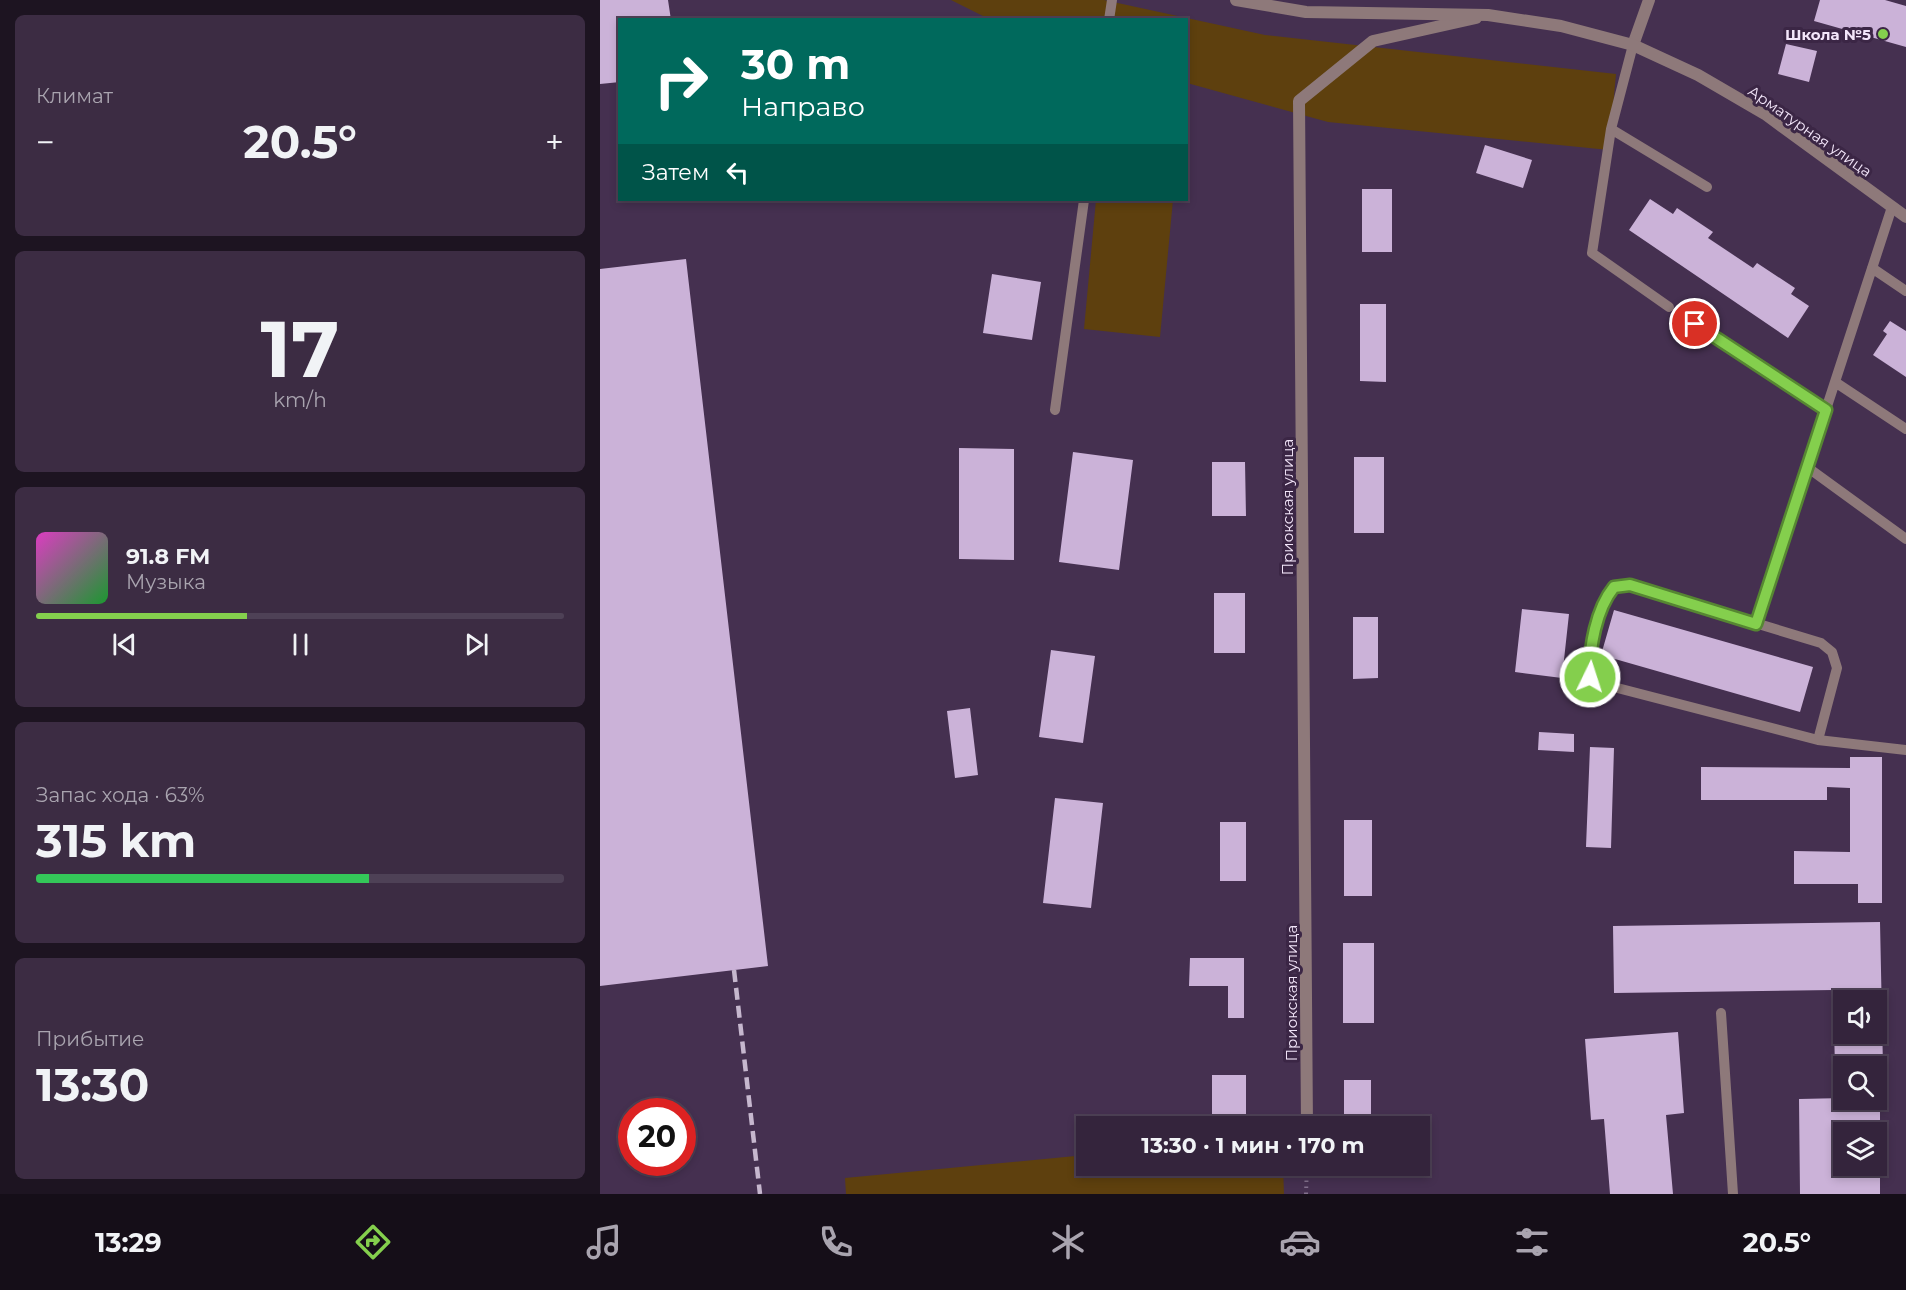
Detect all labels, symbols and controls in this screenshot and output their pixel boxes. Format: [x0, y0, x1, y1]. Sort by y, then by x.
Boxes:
place label: Школа №5 [1785, 25, 1871, 44]
marker: Школа №5 [1876, 27, 1890, 41]
text: 30 m [741, 38, 850, 90]
icon: right [642, 42, 720, 120]
street label: Арматурная улица [1745, 81, 1875, 181]
text: Климат [36, 84, 113, 108]
text: Направо [741, 90, 865, 123]
text: 20.5° [243, 114, 357, 169]
text: − [36, 122, 55, 162]
text: + [545, 122, 564, 162]
icon: left [721, 156, 754, 189]
text: Затем [642, 159, 709, 186]
pin [1669, 298, 1720, 349]
text: 17 [261, 301, 339, 397]
icon: arrive [1678, 307, 1711, 340]
text: km/h [273, 388, 327, 412]
street label: Приокская улица [1278, 439, 1297, 575]
text: 91.8 FM [126, 543, 210, 570]
text: Музыка [126, 570, 206, 594]
icon: previous [108, 628, 141, 661]
icon: pause [284, 628, 317, 661]
icon: next [460, 628, 493, 661]
position arrow [1558, 645, 1622, 709]
text: Запас хода · 63% [36, 783, 205, 807]
text: 315 km [36, 813, 196, 868]
street label: Приокская улица [1282, 925, 1301, 1061]
map controls [1833, 990, 1887, 1176]
button: sound [1833, 990, 1887, 1044]
text: Прибытие [36, 1027, 144, 1051]
button: search [1833, 1056, 1887, 1110]
text: 13:30 [36, 1057, 149, 1112]
speed limit sign: 20 [618, 1098, 696, 1176]
button: layers [1833, 1122, 1887, 1176]
text: 13:30 · 1 мин · 170 m [1141, 1132, 1365, 1159]
icon: directions [352, 1221, 394, 1263]
icon: music [583, 1221, 625, 1263]
icon: phone [815, 1221, 857, 1263]
icon: climate [1047, 1221, 1089, 1263]
icon: car [1279, 1221, 1321, 1263]
icon: filters [1511, 1221, 1553, 1263]
text: 13:29 [95, 1226, 162, 1259]
text: 20.5° [1743, 1226, 1811, 1259]

